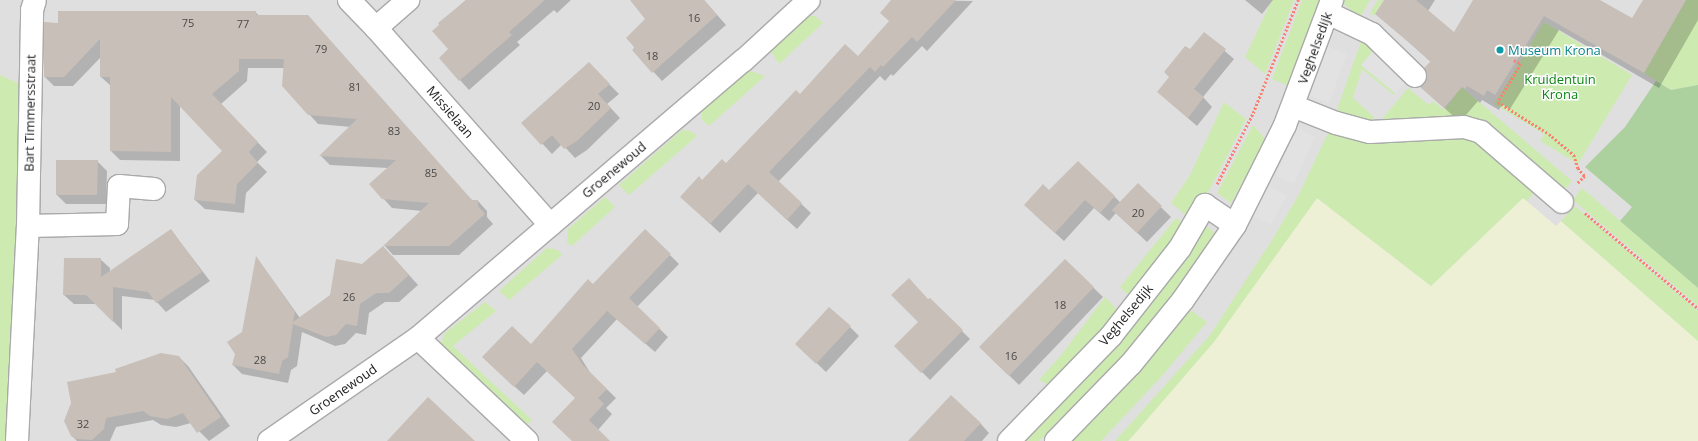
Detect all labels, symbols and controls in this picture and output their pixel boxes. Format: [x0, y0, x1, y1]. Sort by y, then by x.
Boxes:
street label: Veghelsedijk [1295, 10, 1335, 86]
house number: 16 [688, 11, 700, 25]
house number: 75 [182, 16, 194, 30]
house number: 77 [237, 17, 249, 31]
house number: 79 [315, 42, 327, 56]
place label: Museum Krona [1508, 42, 1601, 58]
marker: Museum Krona [1495, 45, 1505, 55]
house number: 18 [646, 49, 658, 63]
street label: Bart Timmersstraat [21, 54, 39, 172]
park label: Kruidentuin Krona [1524, 72, 1596, 103]
house number: 81 [349, 80, 361, 94]
street label: Missielaan [423, 83, 477, 141]
house number: 20 [588, 99, 600, 113]
house number: 83 [388, 124, 400, 138]
street label: Groenewoud [579, 139, 649, 201]
house number: 85 [425, 166, 437, 180]
house number: 20 [1132, 206, 1144, 220]
street label: Veghelsedijk [1096, 281, 1156, 349]
house number: 26 [343, 290, 355, 304]
house number: 18 [1054, 298, 1066, 312]
house number: 16 [1005, 349, 1017, 363]
house number: 28 [254, 353, 266, 367]
street label: Groenewoud [306, 361, 380, 419]
house number: 32 [77, 417, 89, 431]

